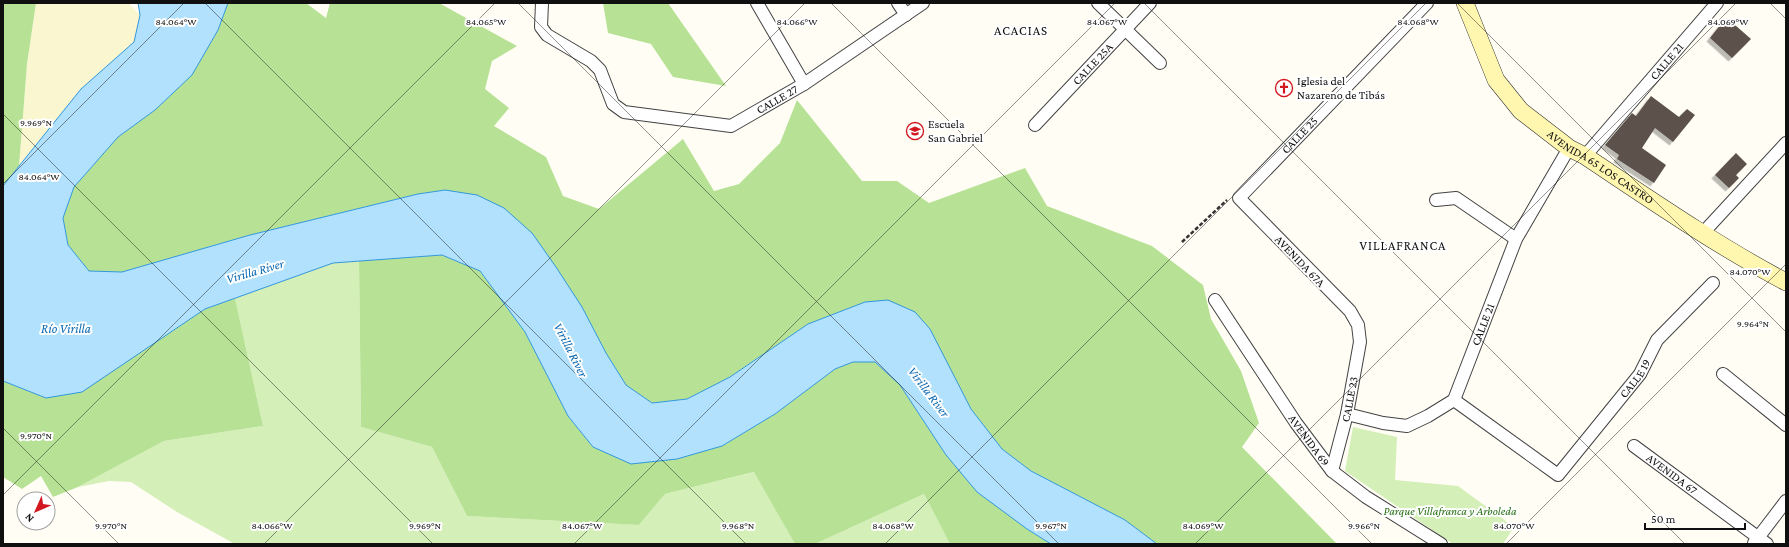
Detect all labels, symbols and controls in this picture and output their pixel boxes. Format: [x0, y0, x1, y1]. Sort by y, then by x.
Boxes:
text: 84.064°W [155, 16, 197, 27]
text: 84.065°W [466, 16, 507, 27]
text: 84.066°W [777, 16, 818, 27]
text: 84.067°W [1087, 16, 1128, 27]
text: 84.068°W [1397, 16, 1439, 27]
text: 84.069°W [1708, 16, 1749, 27]
district label: ACACIAS [994, 23, 1048, 38]
street label: CALLE 25A [1069, 40, 1116, 88]
street label: CALLE 21 [1647, 40, 1686, 83]
place label: Iglesia del Nazareno de Tibás [1297, 74, 1385, 102]
church icon: Iglesia del Nazareno de Tibás [1274, 78, 1294, 98]
street label: CALLE 27 [754, 82, 801, 117]
street label: CALLE 25 [1279, 114, 1321, 157]
text: 9.969°N [20, 117, 53, 128]
place label: Escuela San Gabriel [928, 117, 983, 145]
school or university icon: Escuela San Gabriel [905, 121, 925, 141]
street label: AVENIDA 65 LOS CASTRO [1544, 127, 1656, 207]
text: 84.064°W [18, 171, 60, 182]
street label: AVENIDA 67A [1272, 232, 1328, 290]
district label: VILLAFRANCA [1360, 238, 1446, 253]
water label: Virilla River [225, 256, 286, 286]
text: 84.070°W [1730, 266, 1771, 277]
street label: CALLE 21 [1469, 301, 1498, 348]
text: 9.964°N [1737, 318, 1770, 329]
water label: Virilla River [551, 320, 591, 380]
water label: Río Virilla [41, 321, 91, 336]
street label: CALLE 19 [1617, 357, 1653, 401]
water label: Virilla River [905, 364, 953, 420]
street label: CALLE 23 [1338, 375, 1361, 423]
street label: AVENIDA 69 [1285, 412, 1333, 469]
text: 9.970°N [20, 430, 53, 441]
street label: AVENIDA 67 [1644, 451, 1700, 498]
north arrow [16, 491, 56, 531]
park label: Parque Villafranca y Arboleda [1383, 504, 1517, 518]
scale bar [1645, 505, 1745, 531]
text: N [22, 511, 36, 525]
text: 50 m [1651, 512, 1676, 526]
text: 9.970°N [95, 520, 128, 531]
text: 84.066°W [252, 520, 293, 531]
text: 9.969°N [409, 520, 442, 531]
text: 84.067°W [562, 520, 603, 531]
text: 9.968°N [722, 520, 755, 531]
text: 84.068°W [872, 520, 914, 531]
text: 9.967°N [1035, 520, 1067, 531]
text: 84.069°W [1183, 520, 1224, 531]
text: 9.966°N [1348, 520, 1380, 531]
text: 84.070°W [1494, 520, 1535, 531]

